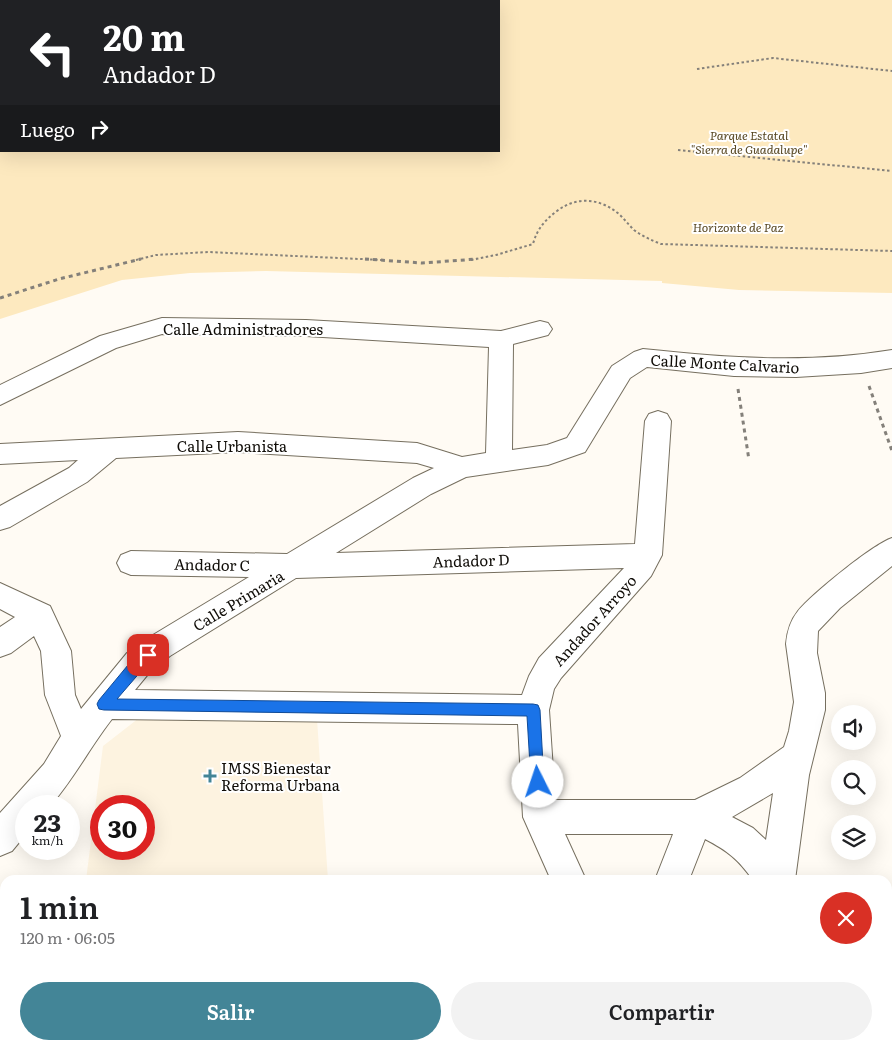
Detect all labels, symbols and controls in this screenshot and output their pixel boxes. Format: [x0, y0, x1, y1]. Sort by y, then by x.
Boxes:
text: 20 m [103, 10, 185, 62]
icon: left [20, 20, 85, 85]
text: Andador D [103, 57, 216, 90]
text: Luego [20, 115, 75, 143]
icon: right [85, 115, 113, 143]
park label: Parque Estatal "Sierra de Guadalupe" [691, 126, 808, 158]
park label: Horizonte de Paz [693, 218, 784, 236]
street label: Calle Administradores [163, 317, 323, 340]
street label: Calle Monte Calvario [650, 348, 800, 378]
street label: Calle Urbanista [177, 434, 288, 457]
street label: Andador D [432, 547, 510, 573]
street label: Andador C [174, 552, 250, 576]
street label: Calle Primaria [188, 563, 289, 636]
street label: Andador Arroyo [547, 569, 641, 671]
pin [127, 634, 169, 676]
icon: arrive [134, 641, 162, 669]
map controls [831, 705, 876, 860]
button: sound [831, 705, 876, 750]
position arrow [511, 755, 563, 807]
place label: IMSS Bienestar Reforma Urbana [221, 756, 341, 796]
button: search [831, 760, 876, 805]
marker: IMSS Bienestar Reforma Urbana [203, 769, 217, 783]
speed limit sign: 30 [90, 795, 155, 860]
text: 23 [34, 803, 61, 840]
button: layers [831, 815, 876, 860]
text: km/h [32, 831, 63, 849]
text: 1 min [20, 884, 99, 928]
button: close [820, 892, 872, 944]
text: 120 m · 06:05 [20, 925, 115, 949]
button: Salir [20, 982, 441, 1040]
button: Compartir [451, 982, 872, 1040]

